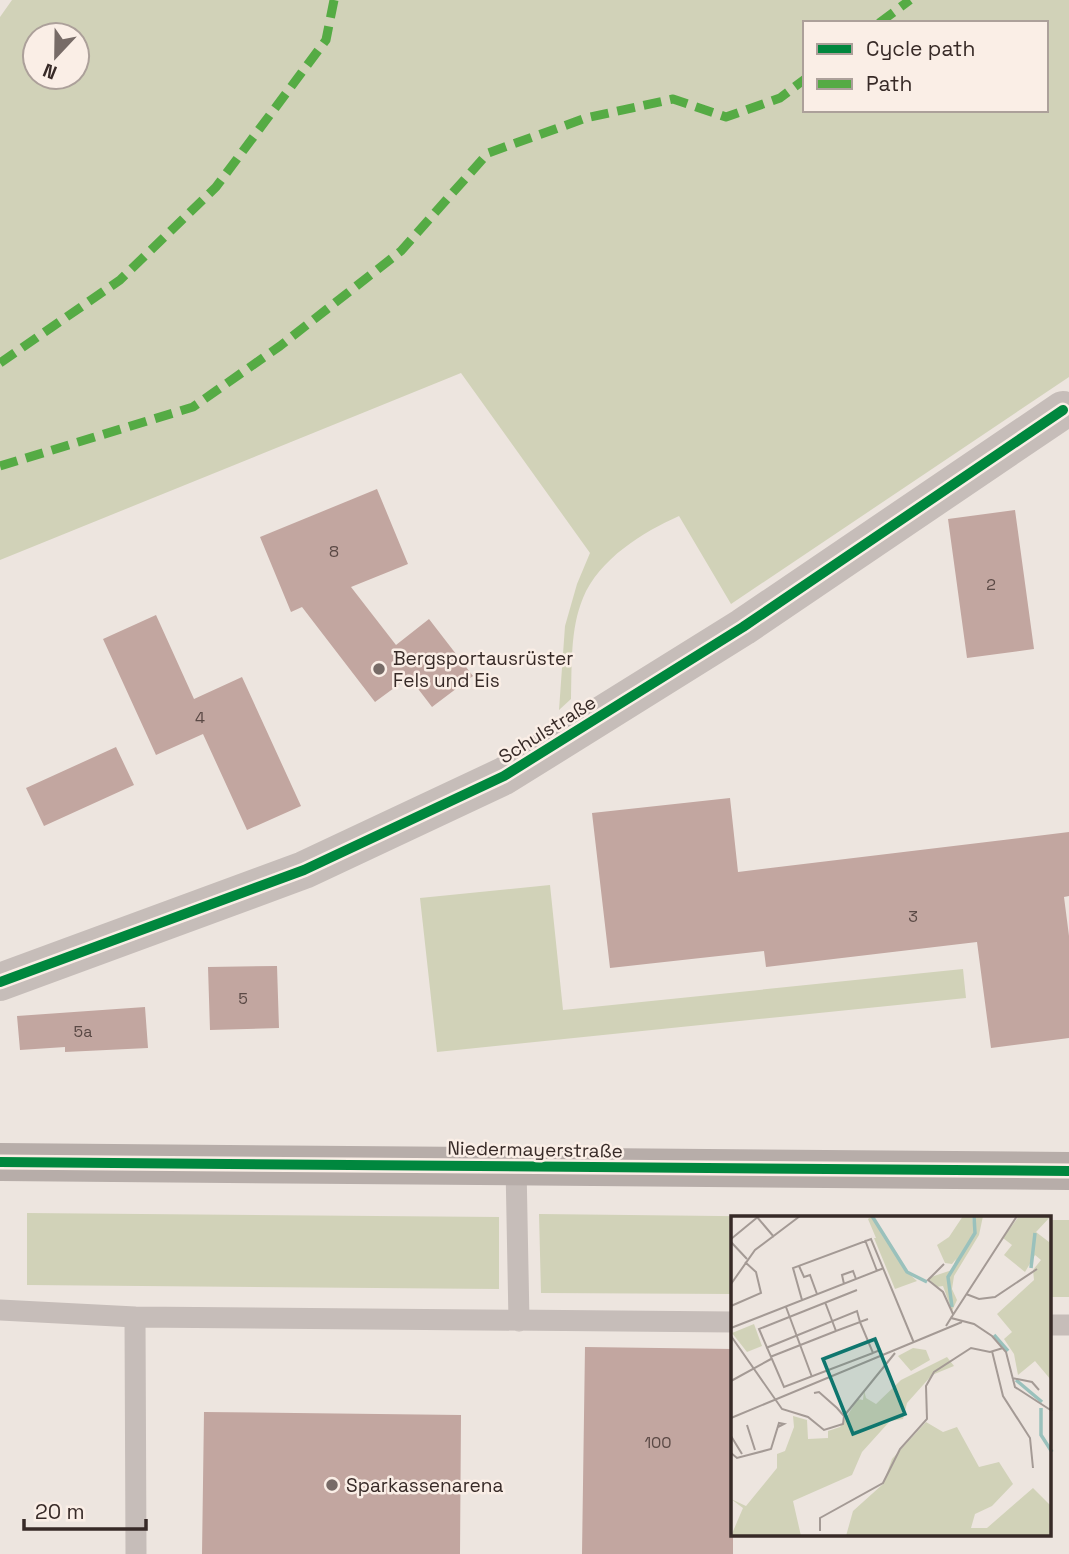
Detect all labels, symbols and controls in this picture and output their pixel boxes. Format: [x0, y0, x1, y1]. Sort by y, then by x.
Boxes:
north arrow [21, 21, 91, 91]
legend [803, 21, 1048, 112]
text: Cycle path [866, 35, 975, 62]
text: N [39, 57, 60, 85]
text: Path [866, 70, 912, 97]
house number: 8 [329, 541, 339, 562]
house number: 2 [986, 574, 996, 595]
place label: Bergsportausrüster Fels und Eis [393, 646, 573, 693]
marker: Bergsportausrüster Fels und Eis [371, 661, 387, 677]
street label: Schulstraße [494, 690, 601, 769]
house number: 4 [195, 707, 205, 728]
house number: 3 [908, 906, 918, 927]
house number: 5 [238, 988, 248, 1009]
house number: 5a [74, 1021, 92, 1042]
street label: Niedermayerstraße [447, 1135, 623, 1164]
inset map [731, 1216, 1052, 1536]
house number: 100 [644, 1432, 672, 1453]
place label: Sparkassenarena [346, 1473, 503, 1498]
marker: Sparkassenarena [324, 1477, 340, 1493]
scale bar [24, 1488, 147, 1532]
text: 20 m [35, 1498, 85, 1525]

